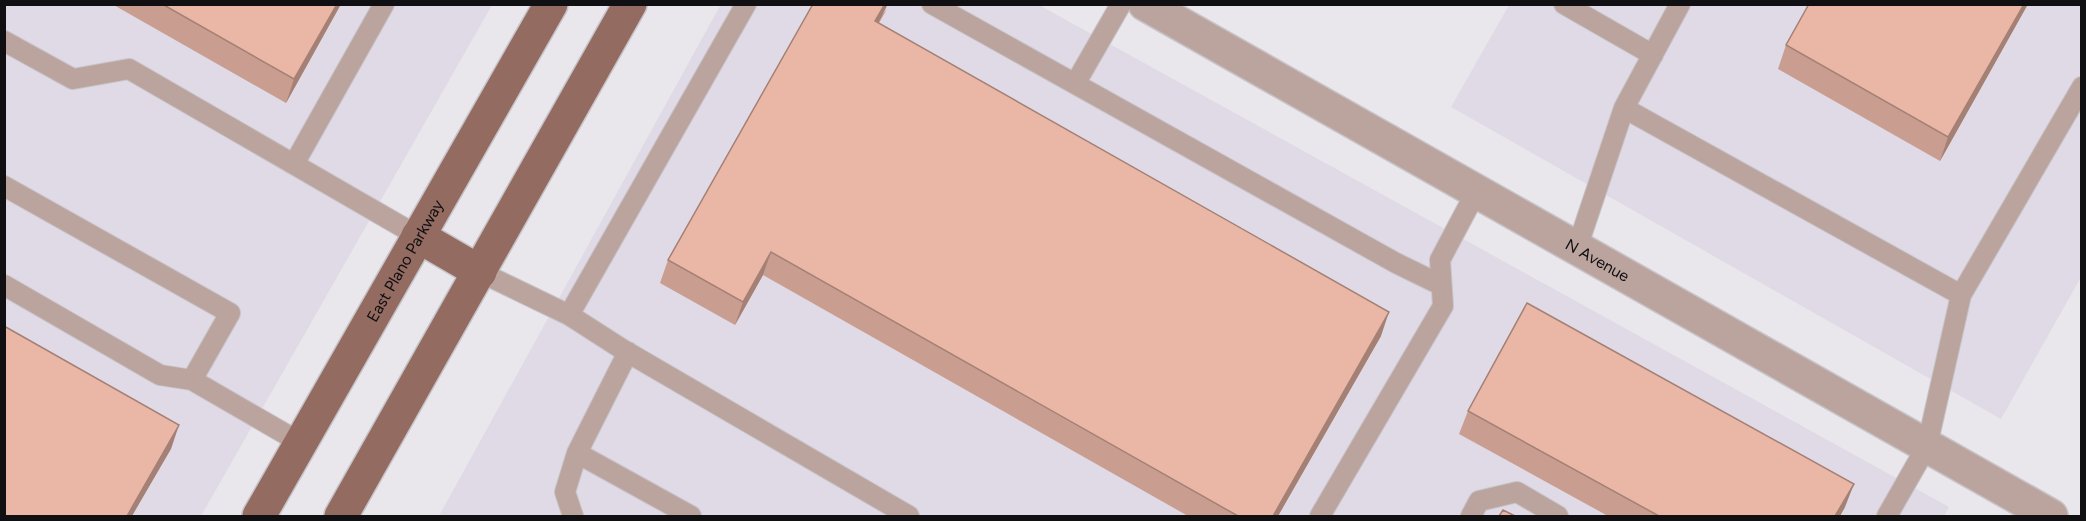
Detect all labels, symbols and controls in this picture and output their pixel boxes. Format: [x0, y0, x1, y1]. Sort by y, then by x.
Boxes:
street label: East Plano Parkway [362, 196, 447, 325]
street label: N Avenue [1562, 234, 1633, 286]

